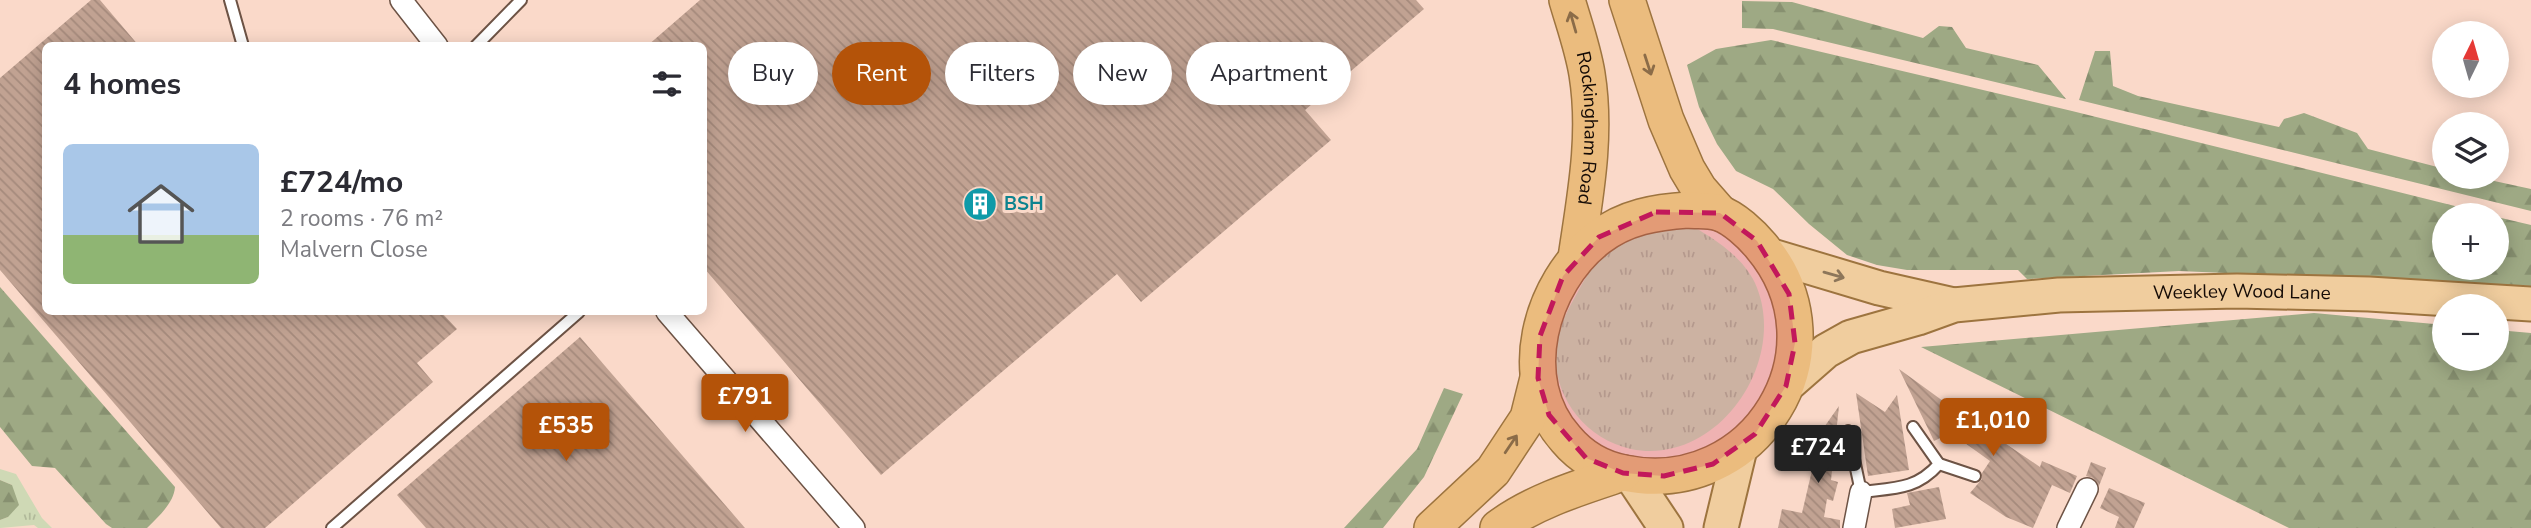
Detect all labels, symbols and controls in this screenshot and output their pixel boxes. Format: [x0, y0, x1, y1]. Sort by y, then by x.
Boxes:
one-way arrow [1566, 11, 1579, 33]
north arrow [2432, 21, 2510, 98]
map controls [2432, 21, 2509, 371]
chip: Buy [728, 42, 818, 105]
chip: Rent [832, 42, 931, 105]
chip: Filters [945, 42, 1059, 105]
chip: New [1073, 42, 1172, 105]
chip: Apartment [1186, 42, 1351, 105]
street label: Rockingham Road [1570, 49, 1604, 207]
one-way arrow [1642, 54, 1655, 76]
text: 4 homes [63, 64, 181, 105]
icon: filters [648, 65, 686, 103]
button: layers [2432, 112, 2509, 189]
text: £724/mo [280, 162, 403, 203]
icon: home [119, 172, 203, 256]
building icon: BSH [961, 185, 999, 223]
place label: BSH [1004, 191, 1044, 217]
text: 2 rooms · 76 m² [280, 203, 443, 234]
button: + [2432, 203, 2509, 280]
text: Malvern Close [280, 234, 428, 265]
one-way arrow [1822, 269, 1845, 282]
street label: Weekley Wood Lane [2152, 278, 2331, 306]
button: − [2432, 294, 2509, 371]
pin: £791 [704, 374, 786, 434]
text: £791 [717, 381, 773, 412]
pin: £1,010 [1936, 398, 2050, 458]
pin: £535 [525, 404, 607, 463]
text: £1,010 [1956, 405, 2030, 436]
text: £535 [538, 410, 594, 441]
pin: £724 [1777, 426, 1859, 485]
text: £724 [1790, 432, 1846, 463]
one-way arrow [1504, 435, 1518, 454]

